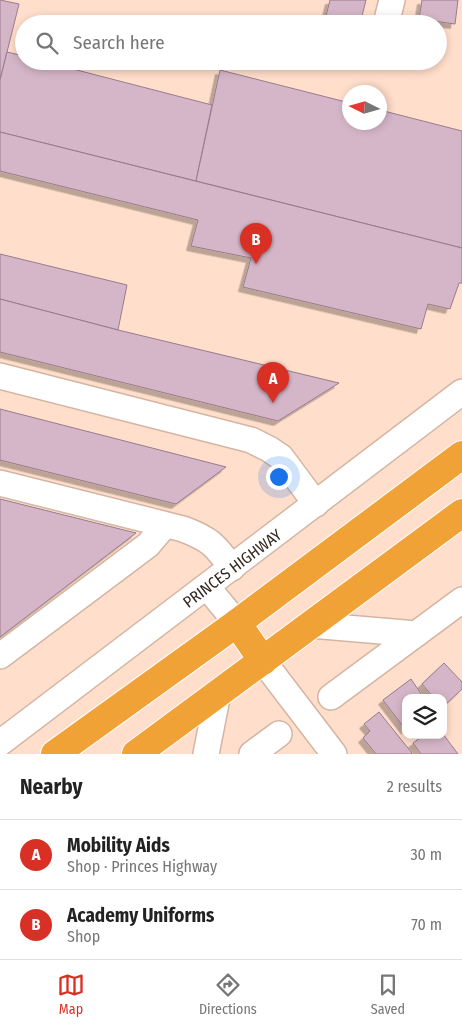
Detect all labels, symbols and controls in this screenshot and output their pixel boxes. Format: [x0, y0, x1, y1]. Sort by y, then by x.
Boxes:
search box [15, 15, 447, 70]
icon: search [33, 29, 61, 57]
text: Search here [73, 31, 165, 54]
north arrow [342, 85, 387, 130]
pin: B [240, 223, 272, 264]
pin: A [257, 362, 289, 403]
your location [266, 464, 292, 490]
street label: PRINCES HIGHWAY [179, 525, 285, 612]
map controls [402, 694, 447, 739]
button: layers [402, 694, 447, 739]
text: Nearby [20, 774, 82, 800]
text: 2 results [387, 777, 442, 796]
text: Mobility Aids [67, 834, 170, 857]
text: A [32, 845, 40, 864]
text: 30 m [410, 845, 442, 864]
text: Shop · Princes Highway [67, 857, 217, 876]
text: Academy Uniforms [67, 904, 214, 927]
text: B [32, 915, 40, 934]
text: 70 m [411, 915, 442, 934]
text: Shop [67, 927, 100, 946]
tab: Map [57, 971, 85, 1018]
tab: Directions [199, 971, 257, 1018]
tab: Saved [371, 971, 405, 1018]

